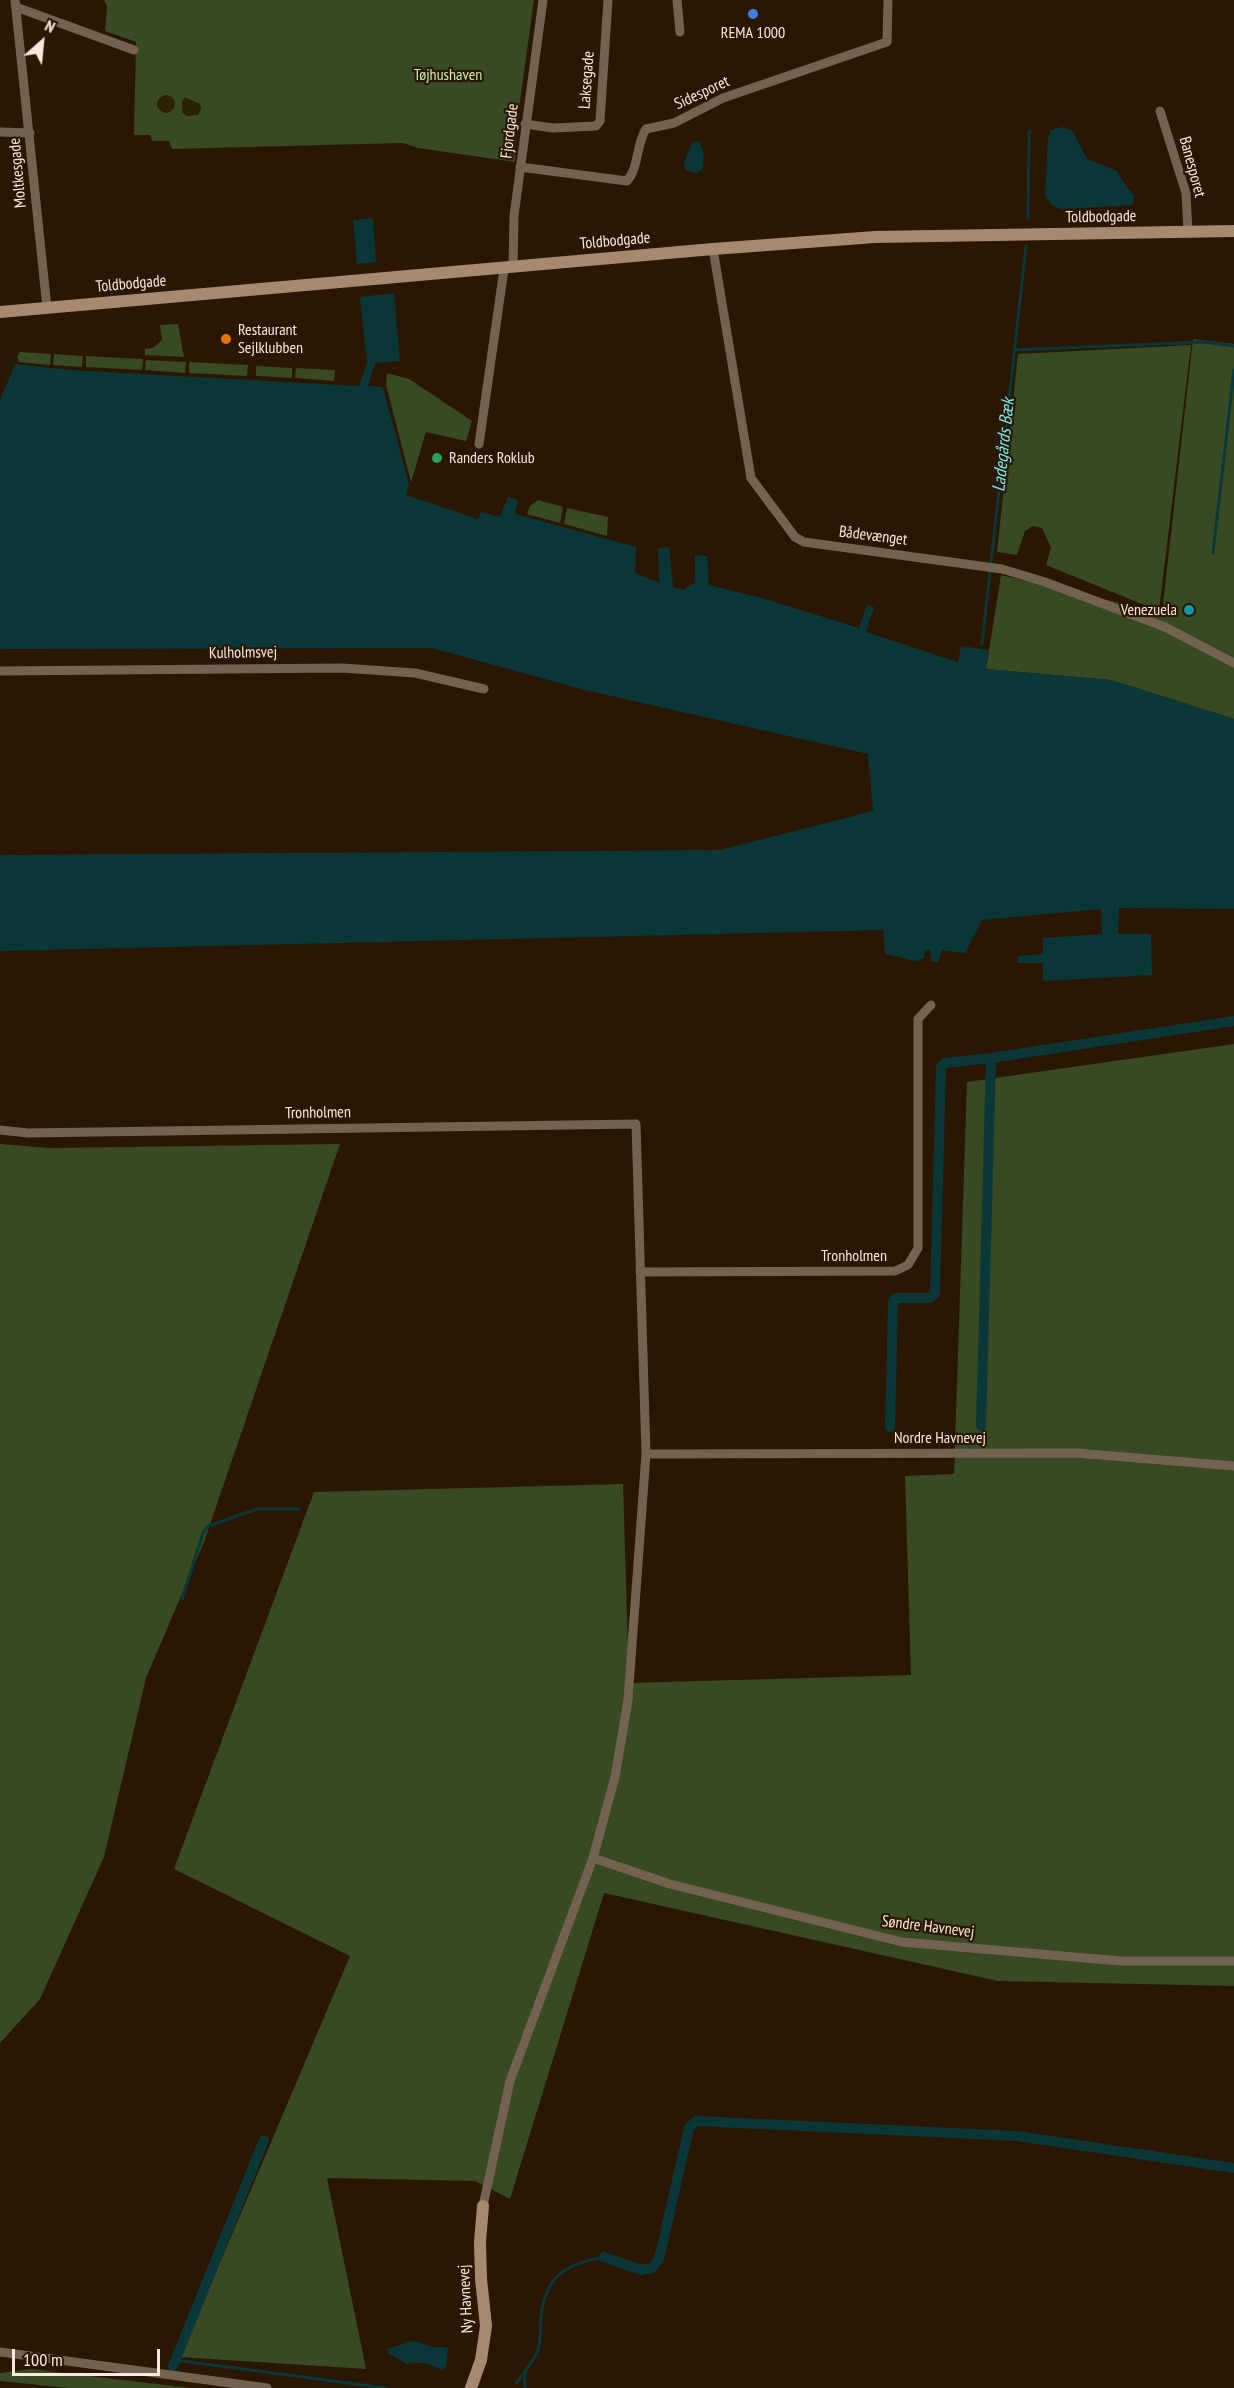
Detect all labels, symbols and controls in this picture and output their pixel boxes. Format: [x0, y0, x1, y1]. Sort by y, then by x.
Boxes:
marker: REMA 1000 [746, 7, 760, 21]
north arrow [12, 12, 72, 72]
text: N [42, 15, 59, 37]
place label: REMA 1000 [721, 23, 785, 43]
street label: Laksegade [575, 51, 599, 109]
park label: Tøjhushaven [414, 65, 482, 85]
street label: Sidesporet [671, 72, 733, 114]
street label: Fjordgade [497, 102, 523, 160]
street label: Banesporet [1175, 134, 1209, 200]
street label: Moltkesgade [5, 137, 31, 209]
street label: Toldbodgade [1065, 207, 1137, 227]
street label: Toldbodgade [579, 228, 651, 254]
street label: Toldbodgade [95, 271, 167, 297]
place label: Restaurant Sejlklubben [238, 320, 303, 358]
marker: Restaurant Sejlklubben [219, 332, 233, 346]
water label: Ladegårds Bæk [988, 397, 1020, 493]
place label: Randers Roklub [449, 448, 535, 468]
marker: Randers Roklub [430, 451, 444, 465]
street label: Bådevænget [838, 522, 908, 550]
place label: Venezuela [1121, 600, 1177, 620]
marker: Venezuela [1182, 603, 1196, 617]
street label: Kulholmsvej [209, 643, 277, 663]
street label: Tronholmen [285, 1103, 351, 1123]
street label: Tronholmen [821, 1246, 887, 1266]
street label: Nordre Havnevej [894, 1428, 986, 1448]
street label: Søndre Havnevej [881, 1912, 975, 1942]
street label: Ny Havnevej [455, 2264, 477, 2334]
scale bar [15, 2337, 164, 2375]
text: 100 m [23, 2348, 63, 2371]

